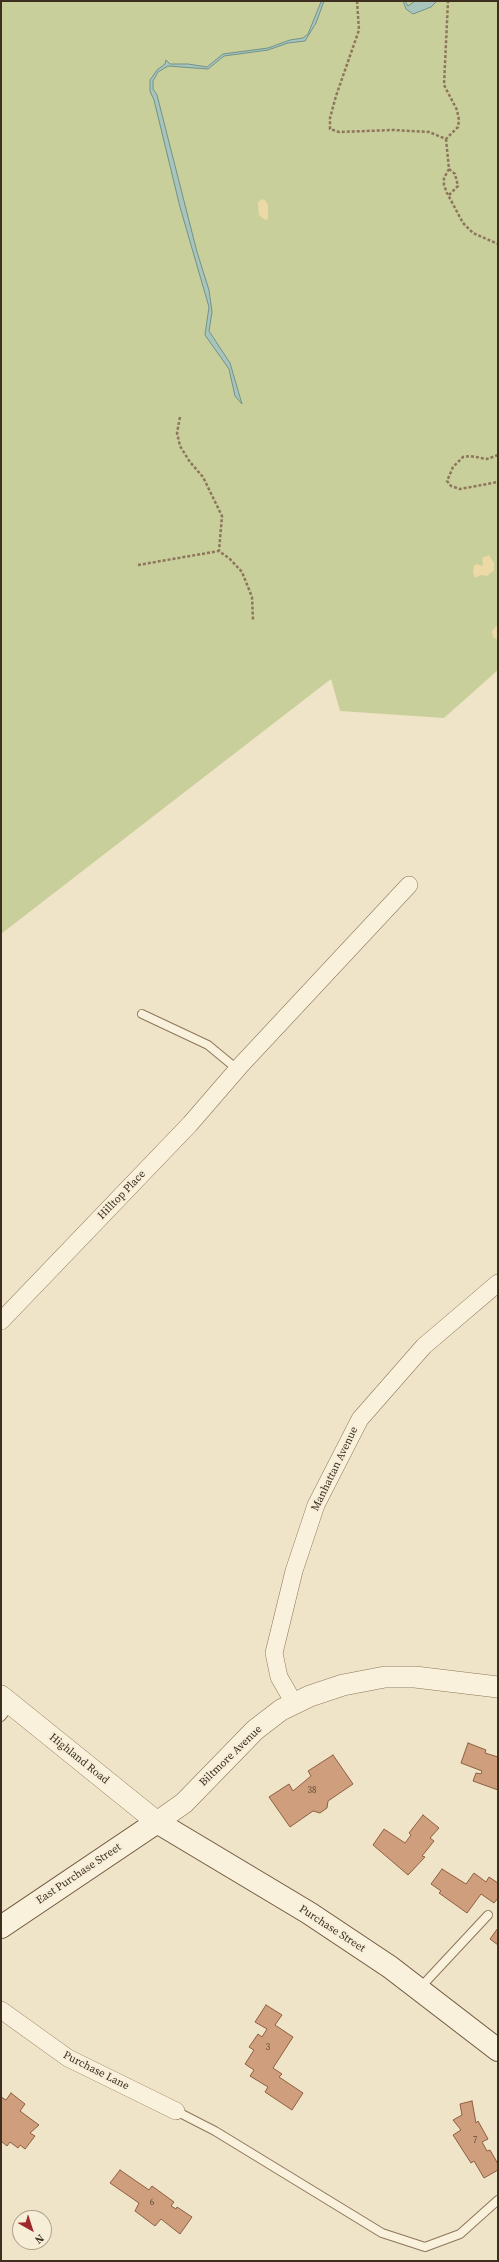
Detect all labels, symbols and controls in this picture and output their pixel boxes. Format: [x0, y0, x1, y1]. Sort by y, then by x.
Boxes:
street label: Hilltop Place [95, 1168, 149, 1222]
street label: Manhattan Avenue [309, 1425, 361, 1513]
street label: Biltmore Avenue [197, 1723, 265, 1789]
street label: Highland Road [46, 1731, 112, 1787]
house number: 38 [308, 1786, 316, 1796]
street label: East Purchase Street [34, 1841, 124, 1907]
street label: Purchase Street [296, 1903, 368, 1955]
house number: 3 [266, 2043, 270, 2053]
street label: Purchase Lane [61, 2049, 131, 2093]
house number: 7 [473, 2136, 477, 2146]
house number: 6 [150, 2198, 154, 2208]
north arrow [12, 2210, 52, 2250]
text: N [31, 2231, 47, 2247]

